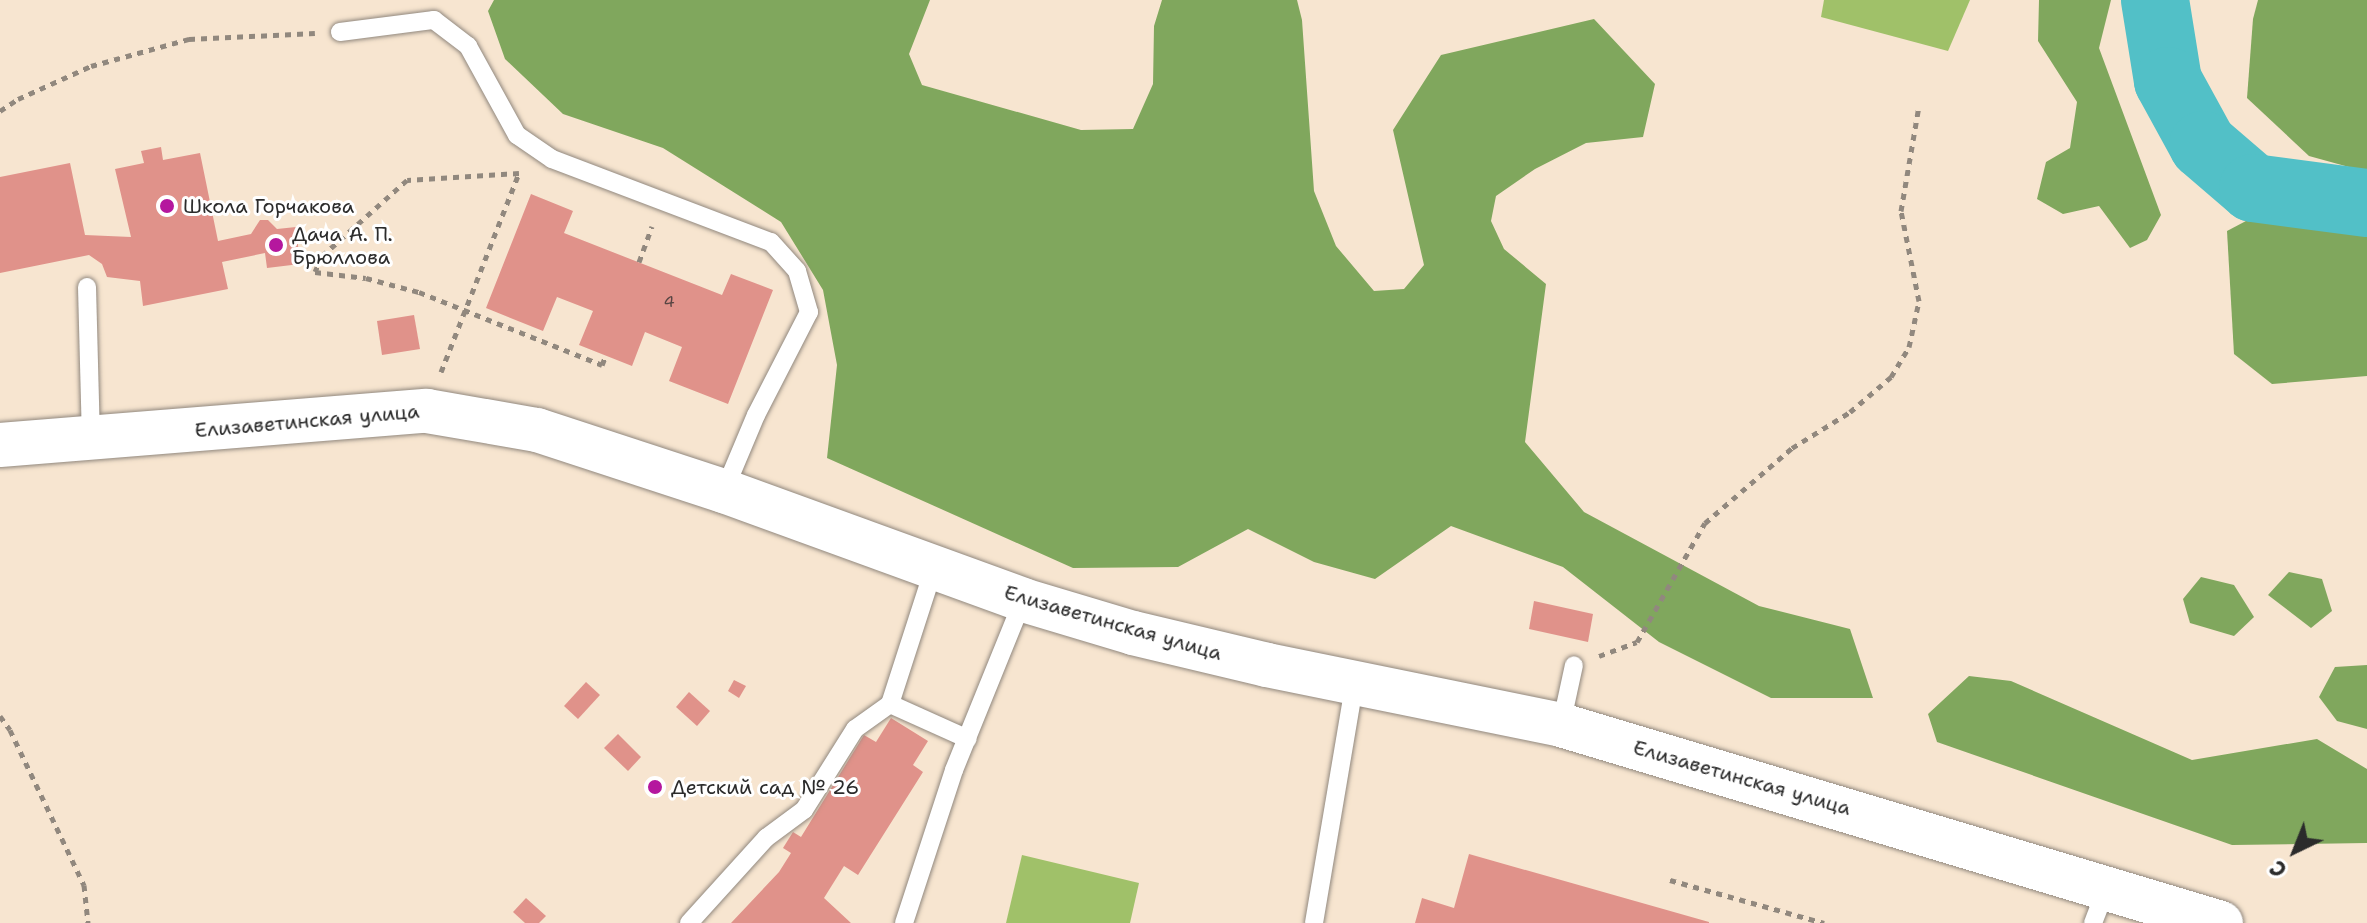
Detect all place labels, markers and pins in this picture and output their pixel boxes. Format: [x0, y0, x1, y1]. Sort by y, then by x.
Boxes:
place label: Школа Горчакова [183, 194, 354, 218]
marker: Школа Горчакова [158, 197, 176, 215]
place label: Дача А. П. Брюллова [292, 222, 393, 269]
marker: Дача А. П. Брюллова [267, 236, 285, 254]
place label: Детский сад № 26 [671, 775, 859, 799]
marker: Детский сад № 26 [646, 778, 664, 796]

